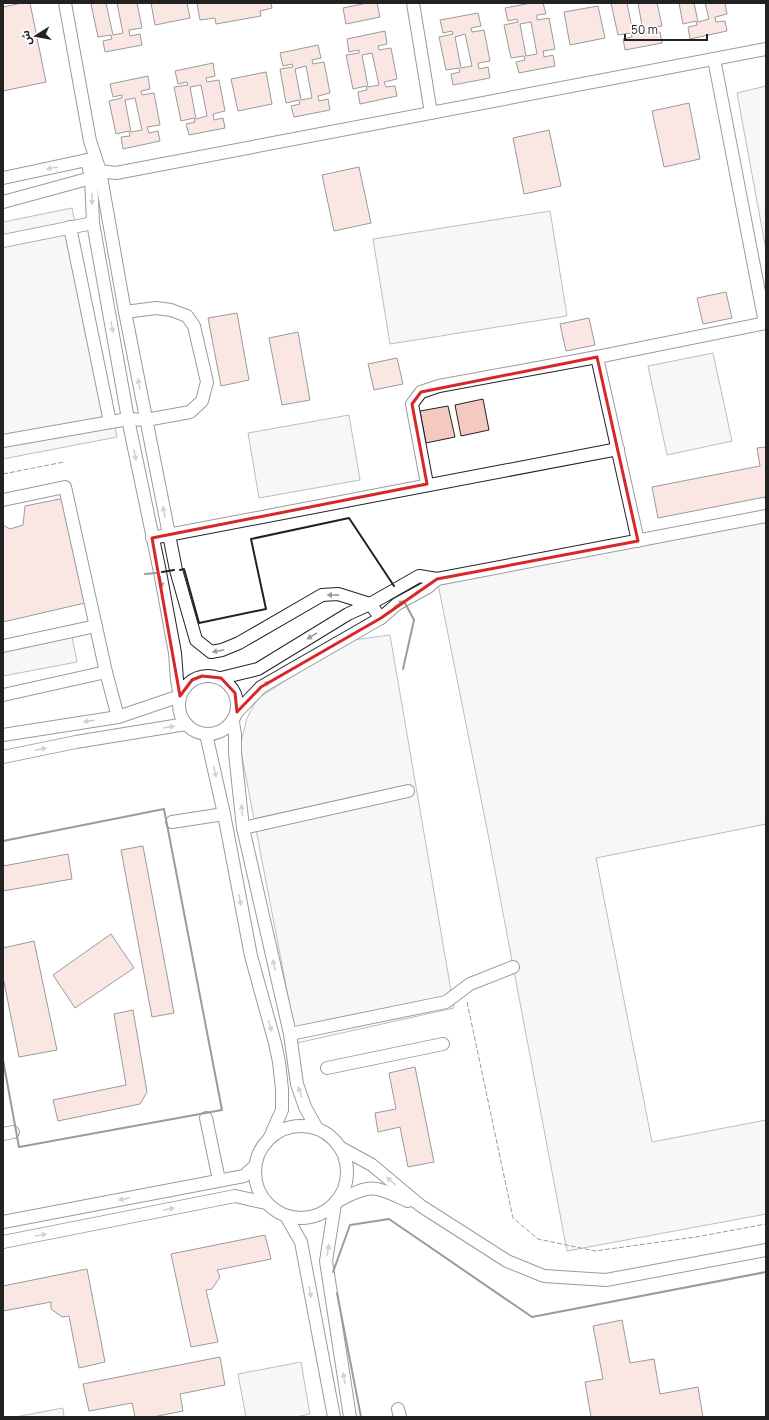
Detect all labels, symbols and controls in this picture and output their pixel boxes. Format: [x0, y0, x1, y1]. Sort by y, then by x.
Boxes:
north arrow [16, 16, 56, 56]
scale bar [625, 16, 707, 42]
text: 50 m [631, 21, 658, 38]
text: ش [17, 29, 34, 47]
one-way arrow [45, 165, 58, 171]
one-way arrow [88, 193, 95, 205]
one-way arrow [109, 321, 115, 333]
one-way arrow [136, 378, 142, 390]
one-way arrow [133, 449, 139, 461]
one-way arrow [161, 506, 167, 518]
one-way arrow [159, 576, 165, 588]
one-way arrow [326, 592, 339, 598]
one-way arrow [393, 600, 405, 607]
one-way arrow [306, 632, 318, 639]
one-way arrow [211, 648, 224, 654]
one-way arrow [259, 681, 270, 689]
one-way arrow [83, 718, 95, 724]
one-way arrow [163, 724, 175, 730]
one-way arrow [35, 746, 47, 752]
one-way arrow [212, 766, 218, 778]
one-way arrow [238, 804, 245, 816]
one-way arrow [237, 894, 243, 906]
one-way arrow [271, 959, 277, 971]
one-way arrow [267, 1020, 273, 1032]
one-way arrow [297, 1086, 303, 1098]
one-way arrow [385, 1176, 396, 1185]
one-way arrow [118, 1196, 130, 1202]
one-way arrow [163, 1206, 175, 1212]
one-way arrow [35, 1231, 47, 1237]
one-way arrow [325, 1244, 331, 1256]
one-way arrow [308, 1286, 314, 1298]
one-way arrow [341, 1372, 347, 1385]

